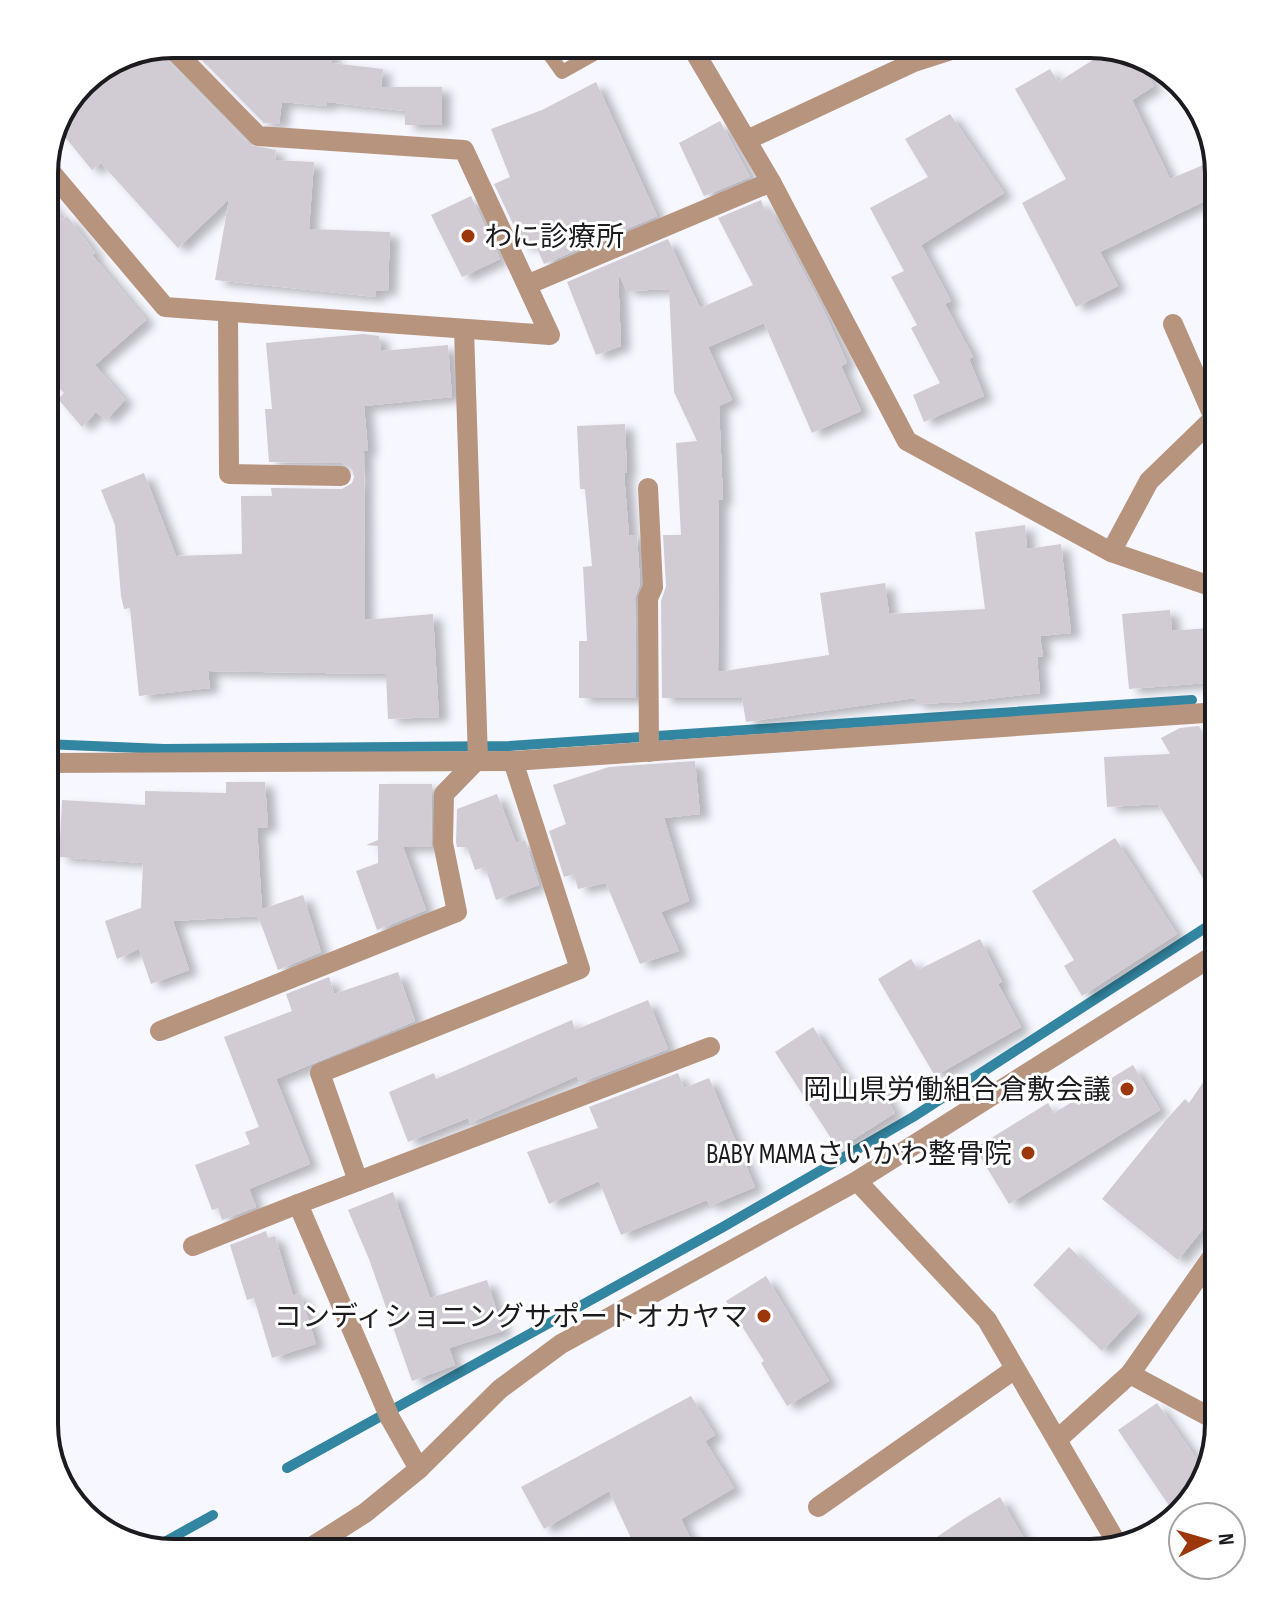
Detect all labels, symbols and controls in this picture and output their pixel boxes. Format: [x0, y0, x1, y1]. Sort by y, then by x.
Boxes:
place label: わに診療所 [484, 221, 624, 254]
marker: わに診療所 [459, 227, 477, 245]
place label: 岡山県労働組合倉敷会議 [803, 1074, 1111, 1107]
marker: 岡山県労働組合倉敷会議 [1118, 1080, 1136, 1098]
place label: BABY MAMAさいかわ整骨院 [706, 1138, 1012, 1171]
marker: BABY MAMAさいかわ整骨院 [1019, 1144, 1037, 1162]
place label: コンディショニングサポートオカヤマ [274, 1301, 748, 1334]
marker: コンディショニングサポートオカヤマ [755, 1307, 773, 1325]
north arrow [1167, 1501, 1247, 1581]
text: N [1211, 1532, 1239, 1546]

